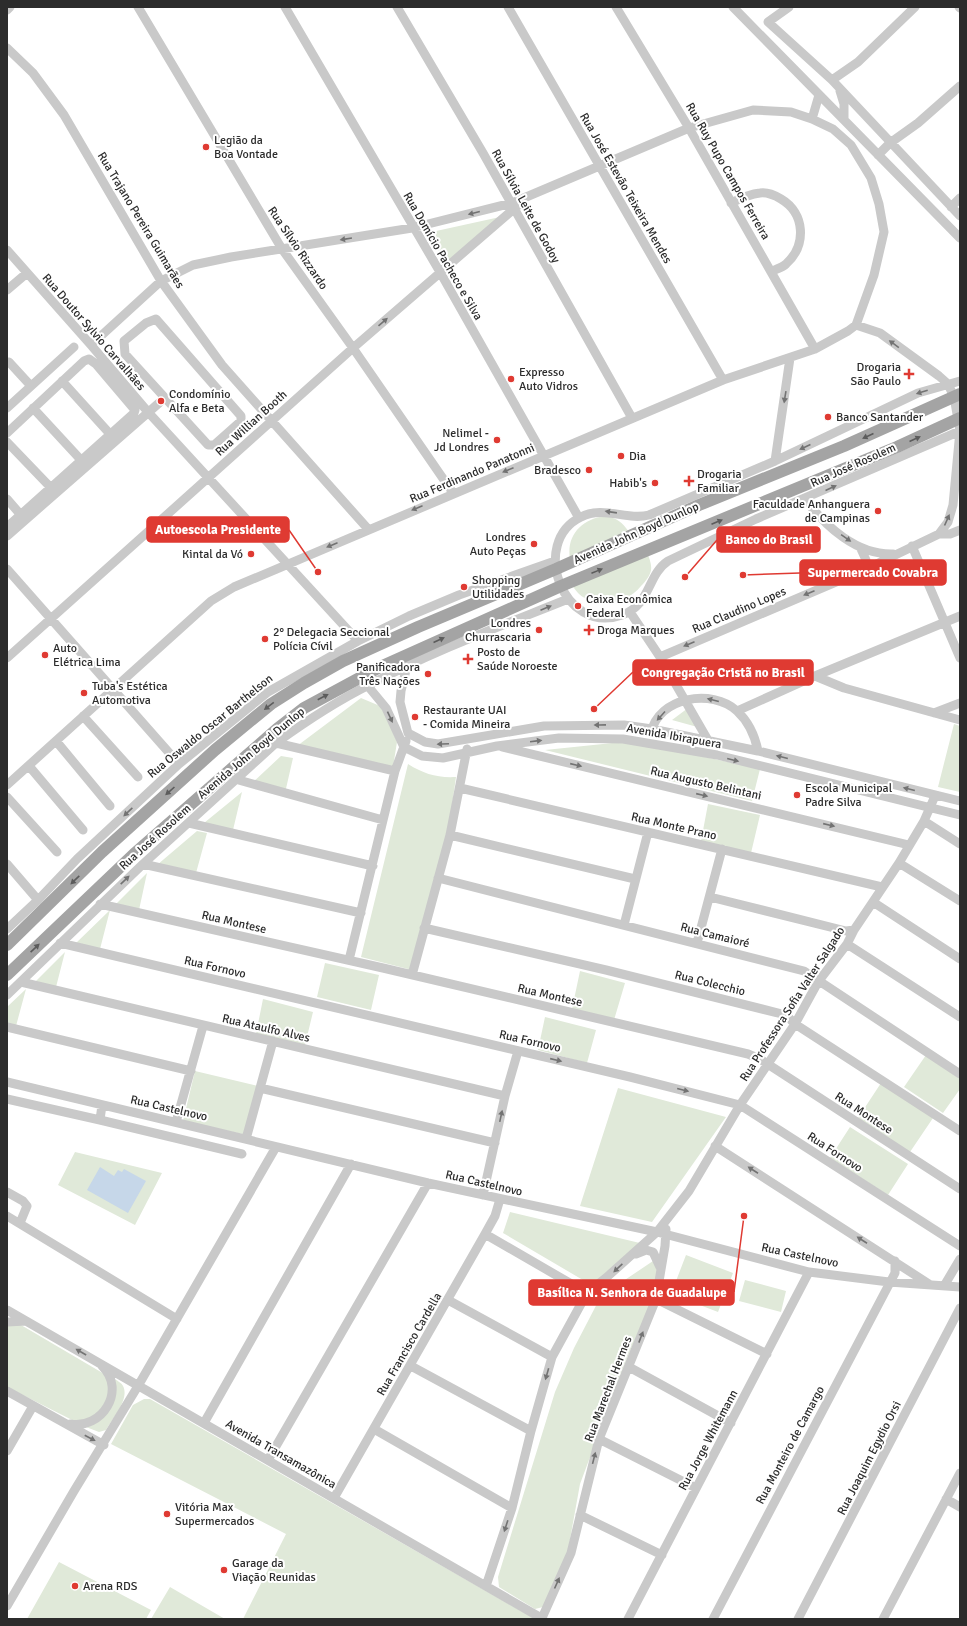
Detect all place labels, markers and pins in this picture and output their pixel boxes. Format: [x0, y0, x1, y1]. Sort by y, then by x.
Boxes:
place label: Legião da Boa Vontade [214, 133, 278, 162]
marker: Legião da Boa Vontade [201, 142, 211, 152]
place label: Drogaria São Paulo [851, 360, 901, 389]
place label: Expresso Auto Vidros [519, 365, 578, 394]
marker: Drogaria São Paulo [904, 369, 914, 379]
marker: Expresso Auto Vidros [506, 374, 516, 384]
place label: Condomínio Alfa e Beta [169, 387, 230, 416]
marker: Condomínio Alfa e Beta [156, 396, 166, 406]
place label: Banco Santander [836, 410, 924, 425]
marker: Banco Santander [823, 412, 833, 422]
place label: Nelimel - Jd Londres [434, 426, 489, 455]
marker: Nelimel - Jd Londres [492, 435, 502, 445]
place label: Dia [629, 449, 646, 464]
marker: Dia [616, 451, 626, 461]
place label: Bradesco [534, 463, 581, 478]
marker: Bradesco [584, 465, 594, 475]
place label: Drogaria Familiar [697, 467, 742, 496]
place label: Habib's [609, 476, 647, 491]
marker: Drogaria Familiar [684, 476, 694, 486]
marker: Habib's [650, 478, 660, 488]
place label: Faculdade Anhanguera de Campinas [753, 497, 870, 526]
marker: Faculdade Anhanguera de Campinas [873, 506, 883, 516]
callout: Autoescola Presidente [147, 517, 289, 542]
callout: Banco do Brasil [717, 527, 820, 552]
place label: Londres Auto Peças [470, 530, 526, 559]
marker: Londres Auto Peças [529, 539, 539, 549]
place label: Kintal da Vó [182, 547, 243, 562]
marker: Kintal da Vó [246, 549, 256, 559]
callout: Supermercado Covabra [800, 560, 946, 585]
place label: Shopping Utilidades [472, 573, 524, 602]
marker: Shopping Utilidades [459, 582, 469, 592]
place label: Caixa Econômica Federal [586, 592, 672, 621]
marker: Caixa Econômica Federal [573, 601, 583, 611]
place label: Londres Churrascaria [465, 616, 531, 645]
place label: Droga Marques [597, 623, 674, 638]
place label: 2° Delegacia Seccional Polícia Cívil [273, 625, 390, 654]
marker: Londres Churrascaria [534, 625, 544, 635]
marker: Droga Marques [584, 625, 594, 635]
marker: 2° Delegacia Seccional Polícia Cívil [260, 634, 270, 644]
place label: Auto Elétrica Lima [53, 641, 121, 670]
place label: Posto de Saúde Noroeste [477, 645, 558, 674]
marker: Auto Elétrica Lima [40, 650, 50, 660]
marker: Posto de Saúde Noroeste [462, 653, 474, 665]
place label: Panificadora Três Nações [356, 660, 420, 689]
callout: Congregação Cristã no Brasil [633, 660, 813, 685]
marker: Panificadora Três Nações [423, 669, 433, 679]
place label: Tuba's Estética Automotiva [92, 679, 168, 708]
marker: Tuba's Estética Automotiva [79, 688, 89, 698]
place label: Restaurante UAI - Comida Mineira [423, 703, 510, 732]
marker: Restaurante UAI - Comida Mineira [410, 712, 420, 722]
place label: Escola Municipal Padre Silva [805, 781, 893, 810]
marker: Escola Municipal Padre Silva [792, 790, 802, 800]
callout: Basílica N. Senhora de Guadalupe [529, 1280, 734, 1305]
place label: Vitória Max Supermercados [175, 1500, 254, 1529]
marker: Vitória Max Supermercados [162, 1509, 172, 1519]
place label: Garage da Viação Reunidas [232, 1556, 316, 1585]
marker: Garage da Viação Reunidas [219, 1565, 229, 1575]
place label: Arena RDS [83, 1579, 138, 1594]
marker: Arena RDS [70, 1581, 80, 1591]

